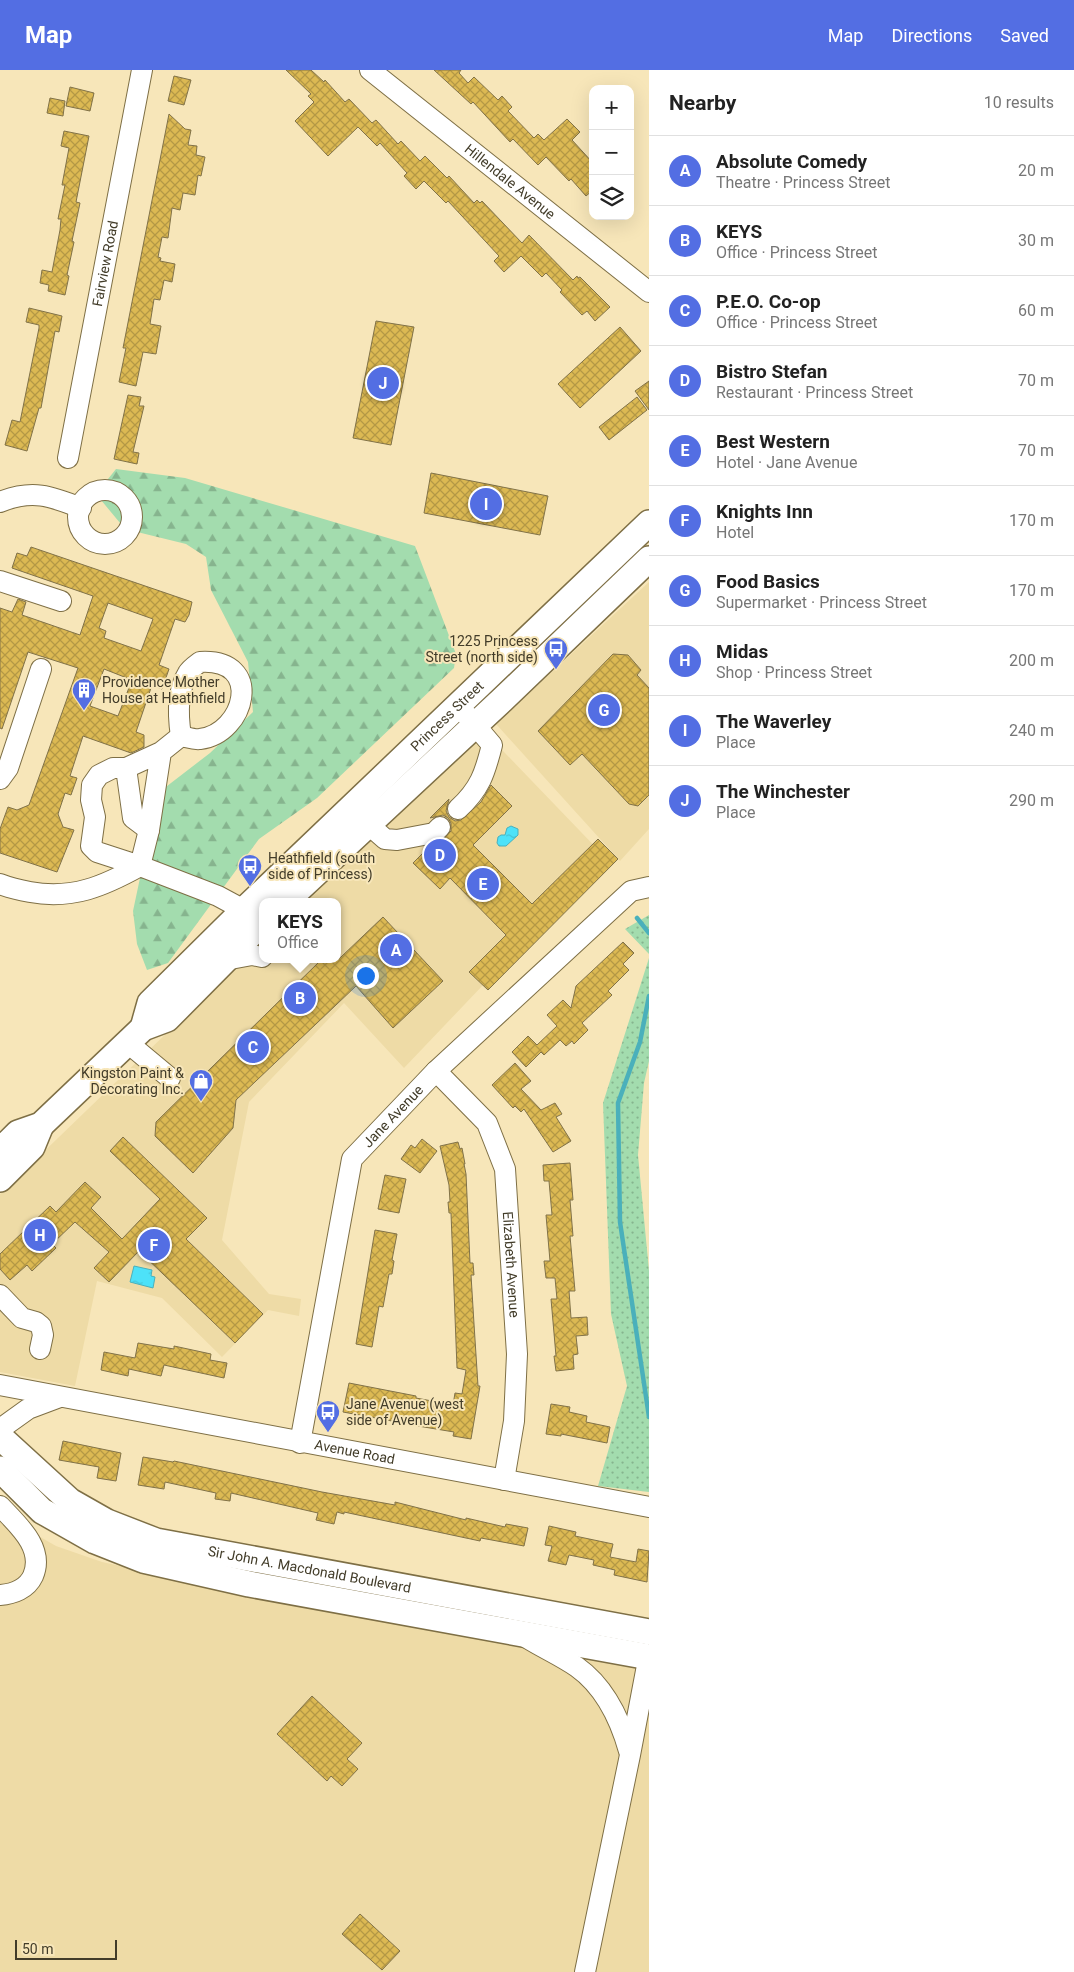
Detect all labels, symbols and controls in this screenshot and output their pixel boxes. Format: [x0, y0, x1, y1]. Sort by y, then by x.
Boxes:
text: Map [25, 21, 72, 49]
text: Map [828, 25, 863, 46]
text: Directions [891, 25, 972, 46]
text: Saved [1000, 25, 1049, 46]
map controls [589, 85, 634, 220]
button: + [589, 85, 634, 130]
text: Nearby [669, 91, 736, 115]
text: 10 results [984, 93, 1054, 112]
button: − [589, 130, 634, 175]
street label: Hillendale Avenue [462, 141, 559, 222]
text: Absolute Comedy [716, 150, 867, 173]
text: A [680, 161, 690, 180]
text: 20 m [1018, 161, 1054, 180]
text: Theatre · Princess Street [716, 173, 890, 192]
button: layers [589, 175, 634, 220]
street label: Fairview Road [89, 219, 121, 308]
text: KEYS [716, 220, 762, 243]
text: B [680, 231, 690, 250]
text: 30 m [1018, 231, 1054, 250]
text: Office · Princess Street [716, 243, 877, 262]
text: P.E.O. Co-op [716, 290, 821, 313]
text: C [680, 301, 690, 320]
text: 60 m [1018, 301, 1054, 320]
text: Office · Princess Street [716, 313, 877, 332]
text: Bistro Stefan [716, 360, 827, 383]
pin: J [367, 364, 399, 402]
text: D [680, 371, 690, 390]
text: 70 m [1018, 371, 1054, 390]
text: Restaurant · Princess Street [716, 383, 913, 402]
text: Best Western [716, 430, 830, 453]
text: E [681, 441, 690, 460]
text: 70 m [1018, 441, 1054, 460]
text: Hotel · Jane Avenue [716, 453, 857, 472]
pin: I [470, 485, 502, 523]
text: Knights Inn [716, 500, 813, 523]
text: F [681, 511, 689, 530]
text: 170 m [1009, 511, 1054, 530]
text: Hotel [716, 523, 754, 542]
text: Food Basics [716, 570, 820, 593]
text: G [680, 581, 690, 600]
text: 170 m [1009, 581, 1054, 600]
text: Supermarket · Princess Street [716, 593, 927, 612]
place label: 1225 Princess Street (north side) [425, 633, 538, 666]
bus stop icon: 1225 Princess Street (north side) [543, 636, 569, 670]
text: Midas [716, 640, 768, 663]
text: H [679, 651, 691, 670]
text: 200 m [1009, 651, 1054, 670]
text: Shop · Princess Street [716, 663, 872, 682]
place label: Providence Mother House at Heathfield [102, 674, 225, 706]
building icon: Providence Mother House at Heathfield [71, 677, 97, 711]
street label: Princess Street [407, 677, 487, 754]
pin: G [588, 691, 620, 729]
text: The Waverley [716, 710, 831, 733]
text: I [683, 721, 687, 740]
text: 240 m [1009, 721, 1054, 740]
text: Place [716, 733, 756, 752]
text: The Winchester [716, 780, 850, 803]
text: J [681, 791, 689, 810]
text: 290 m [1009, 791, 1054, 810]
text: Place [716, 803, 756, 822]
pin: D [424, 836, 456, 874]
place label: Heathfield (south side of Princess) [268, 850, 375, 883]
bus stop icon: Heathfield (south side of Princess) [237, 853, 263, 887]
pin: E [467, 865, 499, 903]
popup [259, 898, 341, 963]
text: KEYS [277, 910, 323, 933]
pin: A [380, 931, 412, 969]
text: Office [277, 933, 318, 952]
your location [353, 963, 379, 989]
pin: B [284, 979, 316, 1017]
pin: C [237, 1028, 269, 1066]
place label: Kingston Paint & Decorating Inc. [81, 1065, 184, 1097]
shop icon: Kingston Paint & Decorating Inc. [188, 1068, 214, 1102]
street label: Jane Avenue [360, 1082, 426, 1151]
street label: Elizabeth Avenue [500, 1211, 523, 1318]
pin: H [24, 1216, 56, 1254]
pin: F [138, 1226, 170, 1264]
place label: Jane Avenue (west side of Avenue) [346, 1396, 464, 1429]
bus stop icon: Jane Avenue (west side of Avenue) [315, 1399, 341, 1433]
street label: Avenue Road [313, 1436, 396, 1467]
street label: Sir John A. Macdonald Boulevard [207, 1543, 412, 1596]
scale bar [15, 1937, 118, 1960]
text: 50 m [22, 1941, 54, 1957]

